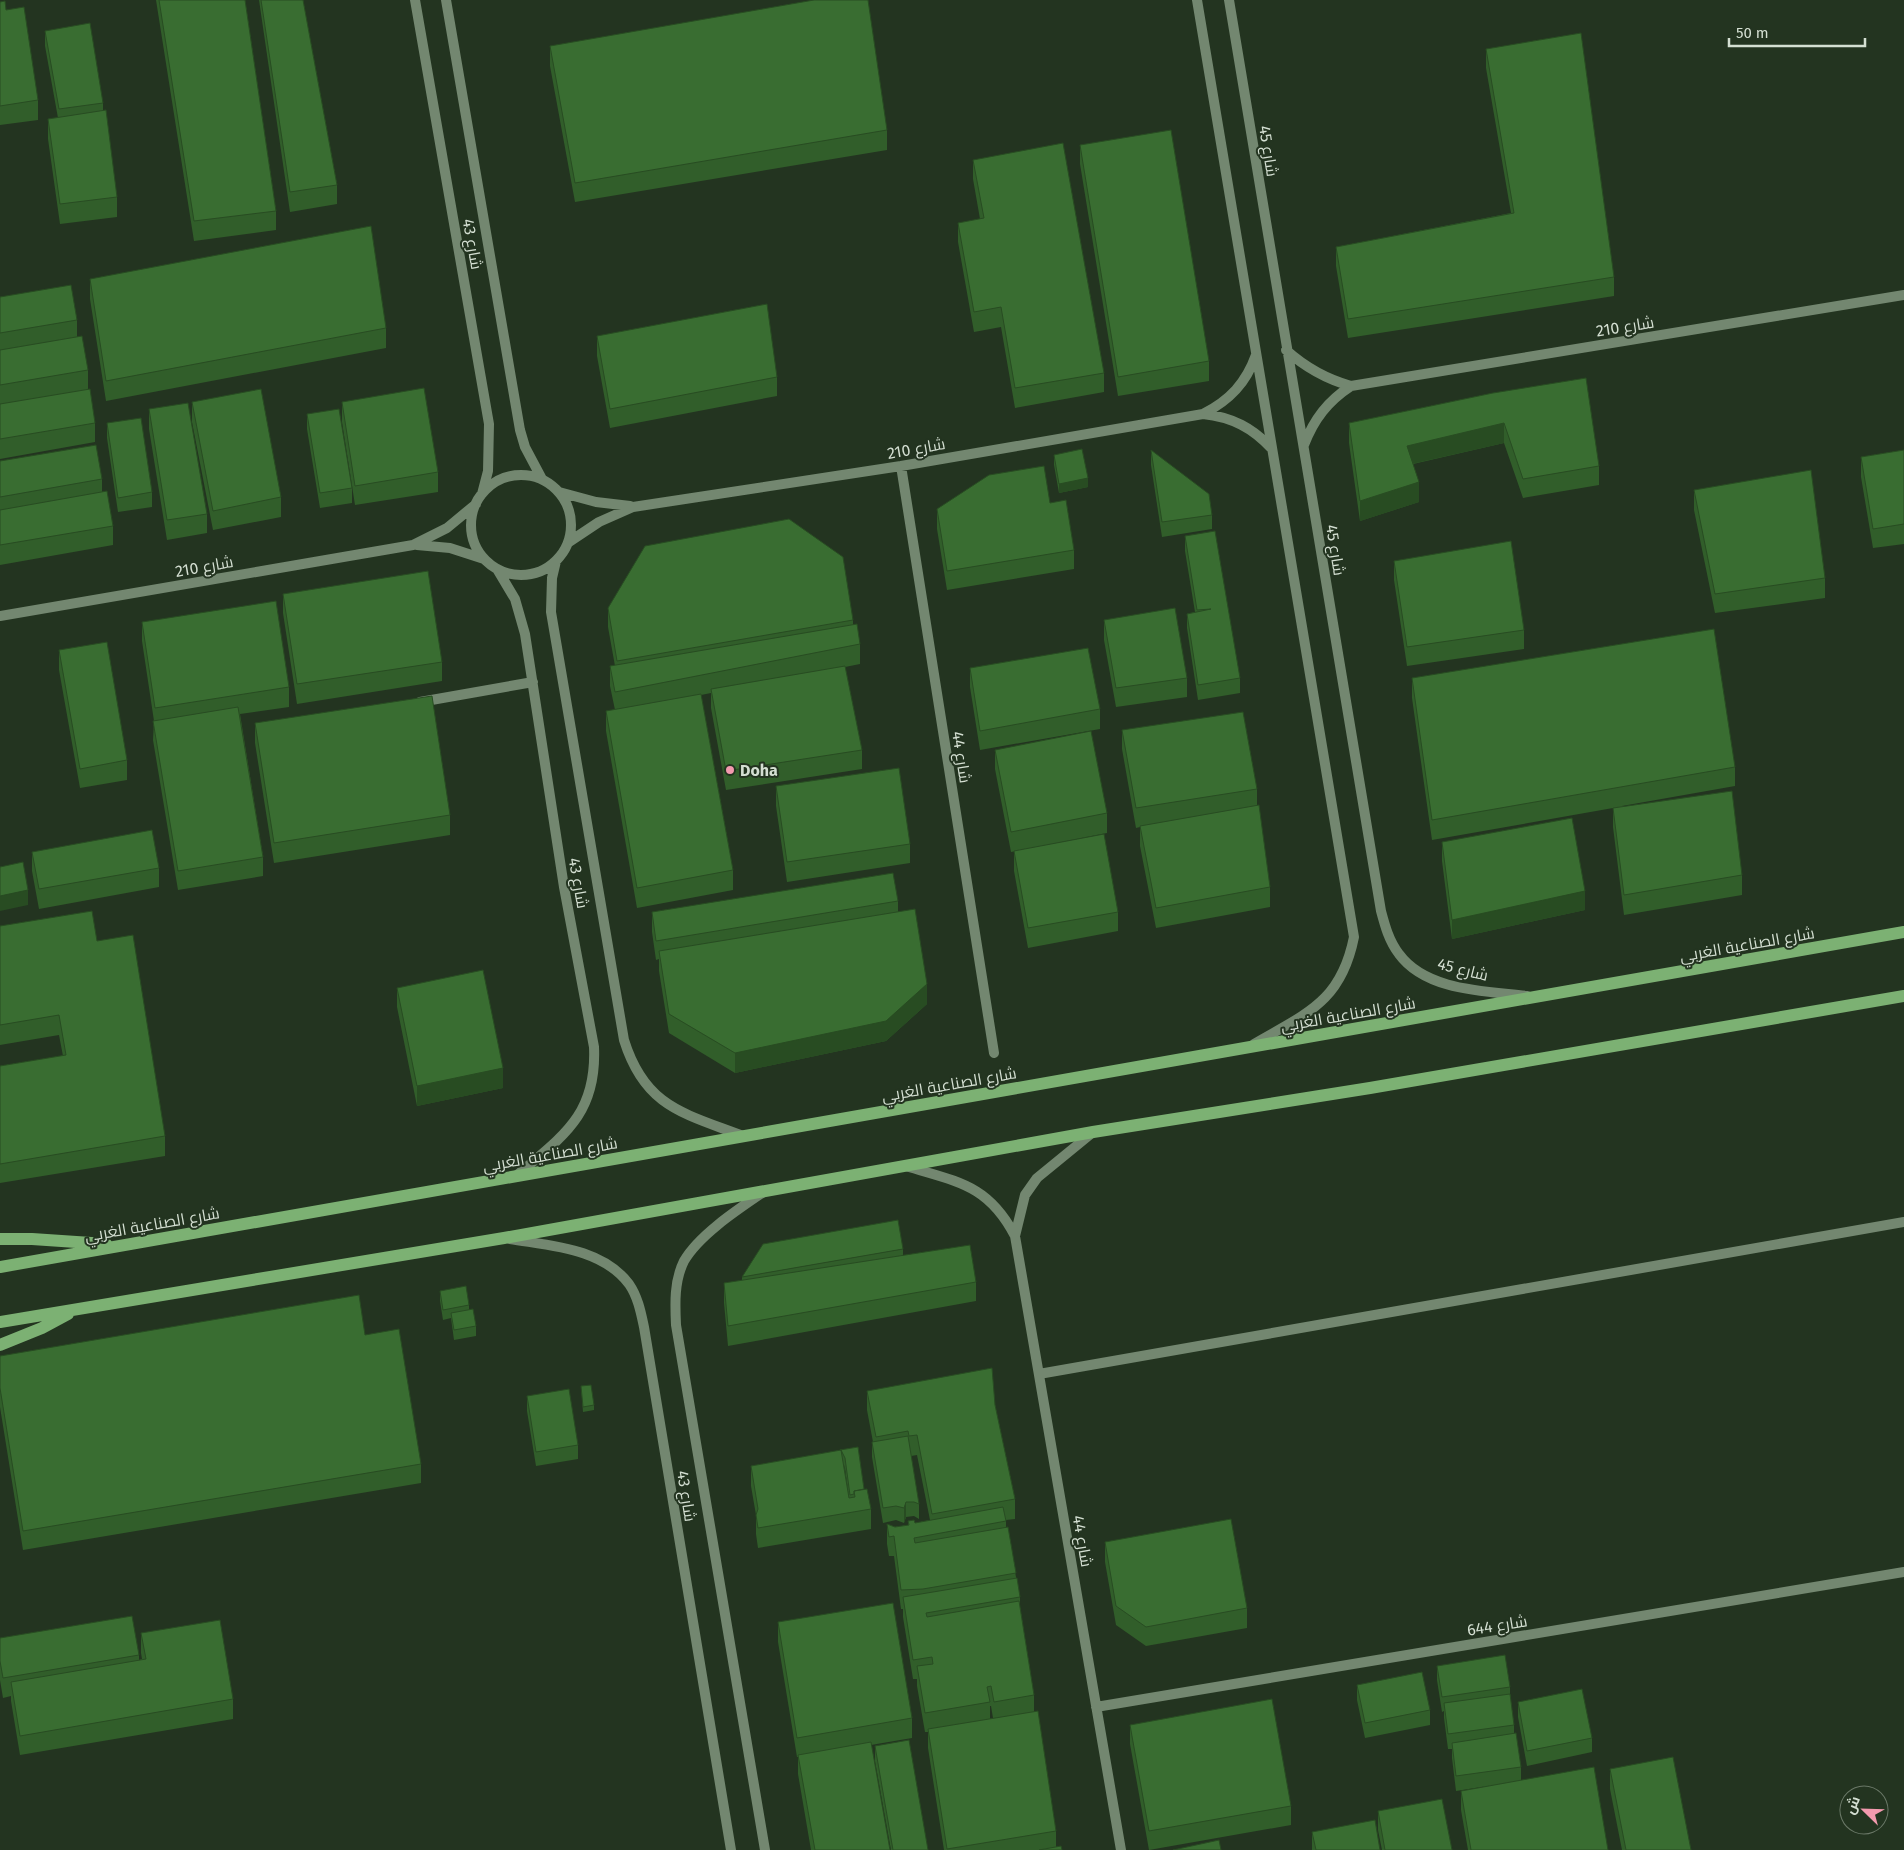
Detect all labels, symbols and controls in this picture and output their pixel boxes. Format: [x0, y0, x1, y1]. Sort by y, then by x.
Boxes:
scale bar [1729, 15, 1865, 47]
text: 50 m [1736, 24, 1769, 42]
street label: شارع 45 [1253, 124, 1282, 178]
street label: شارع 43 [457, 217, 486, 271]
street label: شارع 210 [1595, 313, 1656, 342]
street label: شارع 210 [886, 434, 947, 465]
street label: شارع 45 [1320, 523, 1349, 577]
street label: شارع 210 [174, 552, 235, 583]
street label: شارع 44 [946, 730, 975, 785]
place label: Doha [740, 761, 778, 780]
marker: Doha [724, 764, 736, 776]
street label: شارع 43 [563, 856, 592, 910]
street label: شارع الصناعية الغربي [1678, 923, 1817, 970]
street label: شارع 45 [1435, 954, 1490, 987]
street label: شارع الصناعية الغربي [1279, 993, 1418, 1040]
street label: شارع الصناعية الغربي [880, 1063, 1019, 1110]
street label: شارع الصناعية الغربي [481, 1133, 620, 1180]
street label: شارع الصناعية الغربي [83, 1203, 222, 1250]
street label: شارع 43 [671, 1469, 700, 1523]
street label: شارع 44 [1067, 1514, 1096, 1569]
street label: شارع 644 [1466, 1611, 1529, 1642]
north arrow [1839, 1785, 1889, 1835]
text: ش [1841, 1793, 1864, 1817]

